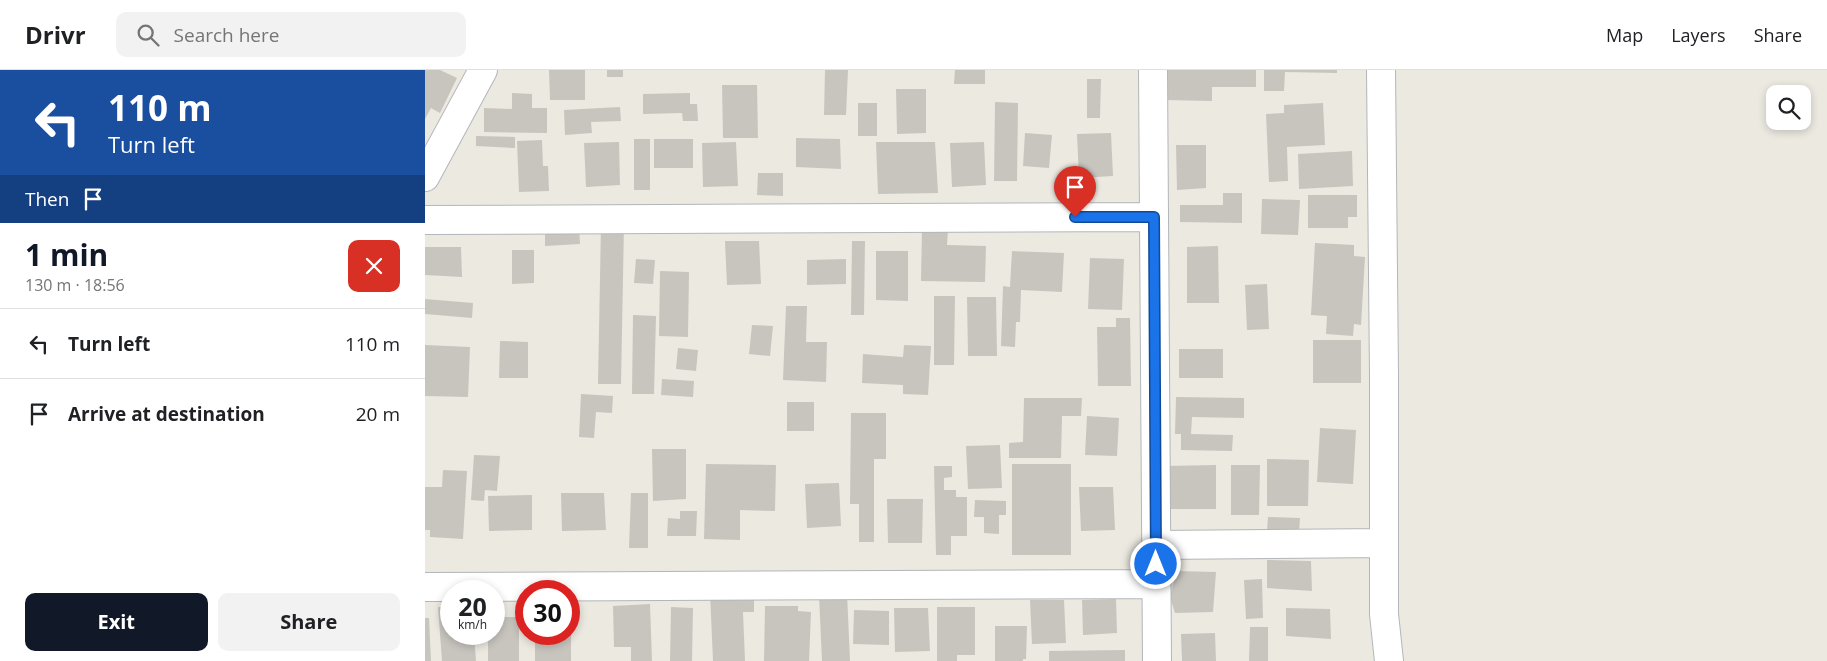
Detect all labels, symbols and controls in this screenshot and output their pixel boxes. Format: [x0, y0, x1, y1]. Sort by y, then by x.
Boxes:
search box [116, 12, 466, 57]
text: Drivr [25, 18, 86, 51]
icon: search [134, 21, 162, 49]
text: Search here [174, 22, 279, 48]
text: Map [1606, 23, 1643, 47]
text: Layers [1671, 23, 1726, 47]
text: Share [1754, 23, 1802, 47]
text: 110 m [108, 84, 212, 131]
map controls [1766, 85, 1811, 130]
button: search [1766, 85, 1811, 130]
icon: left [25, 90, 90, 155]
text: Turn left [108, 129, 195, 159]
pin [1054, 166, 1096, 217]
icon: arrive [1061, 173, 1089, 201]
icon: arrive [79, 185, 107, 213]
text: Then [25, 186, 69, 212]
text: 1 min [25, 234, 108, 275]
button: close [348, 240, 400, 292]
text: 130 m · 18:56 [25, 274, 125, 296]
icon: left [25, 330, 53, 358]
text: Turn left [68, 331, 150, 357]
text: 110 m [345, 331, 400, 357]
icon: arrive [25, 400, 53, 428]
text: Arrive at destination [68, 401, 265, 427]
text: 20 m [356, 401, 400, 427]
position arrow [1129, 537, 1181, 589]
speed limit sign: 30 [515, 580, 580, 645]
text: 20 [458, 589, 487, 623]
button: Exit [25, 593, 208, 651]
button: Share [218, 593, 400, 651]
text: km/h [458, 616, 487, 633]

